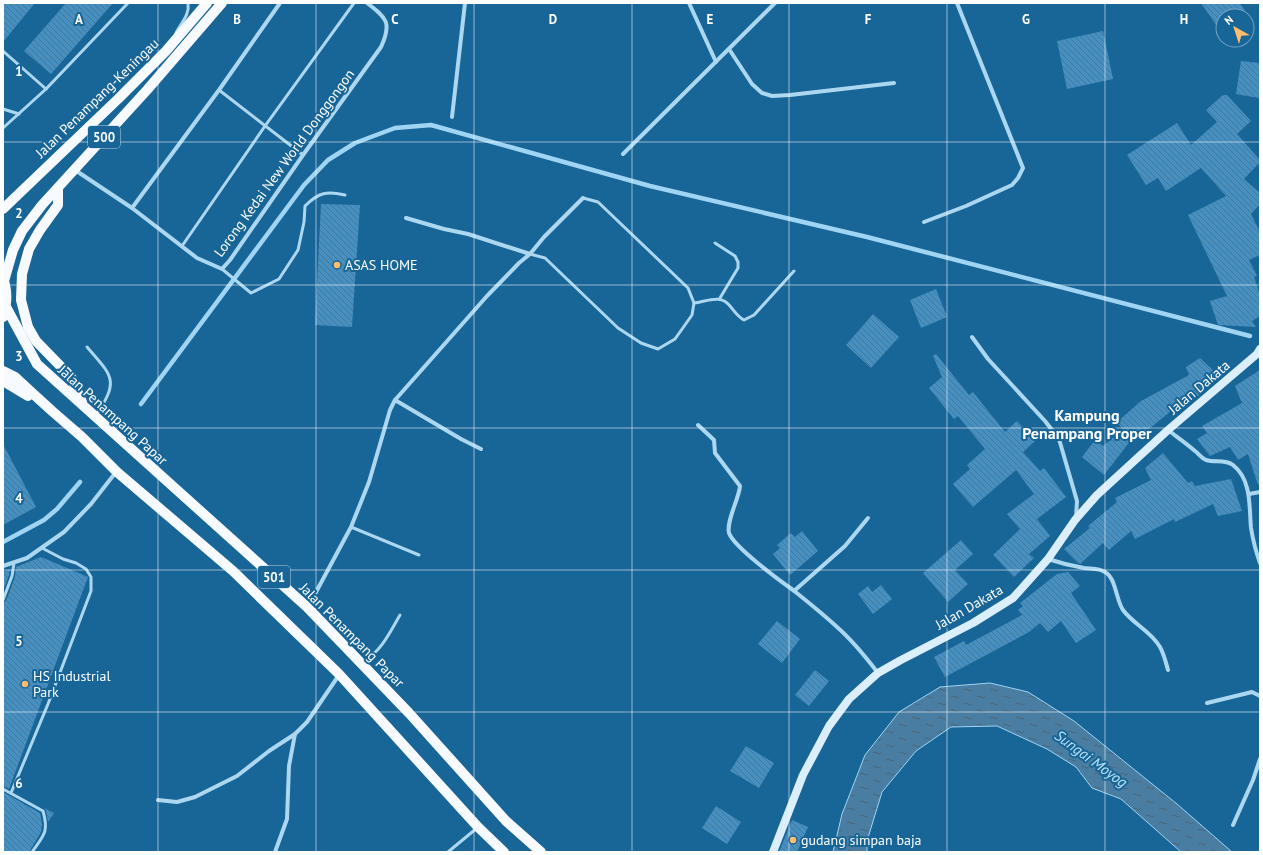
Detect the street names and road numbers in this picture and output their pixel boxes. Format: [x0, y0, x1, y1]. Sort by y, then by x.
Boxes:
street label: Jalan Penampang-Keningau [31, 34, 162, 162]
street label: Lorong Kedai New World Donggongon [210, 66, 358, 260]
road number: 500 [88, 126, 120, 148]
street label: Jalan Dakata [1164, 356, 1234, 419]
street label: Jalan Penampang Papar [54, 361, 172, 469]
road number: 501 [258, 566, 290, 588]
street label: Jalan Penampang Papar [295, 578, 408, 691]
street label: Jalan Dakata [931, 580, 1006, 634]

